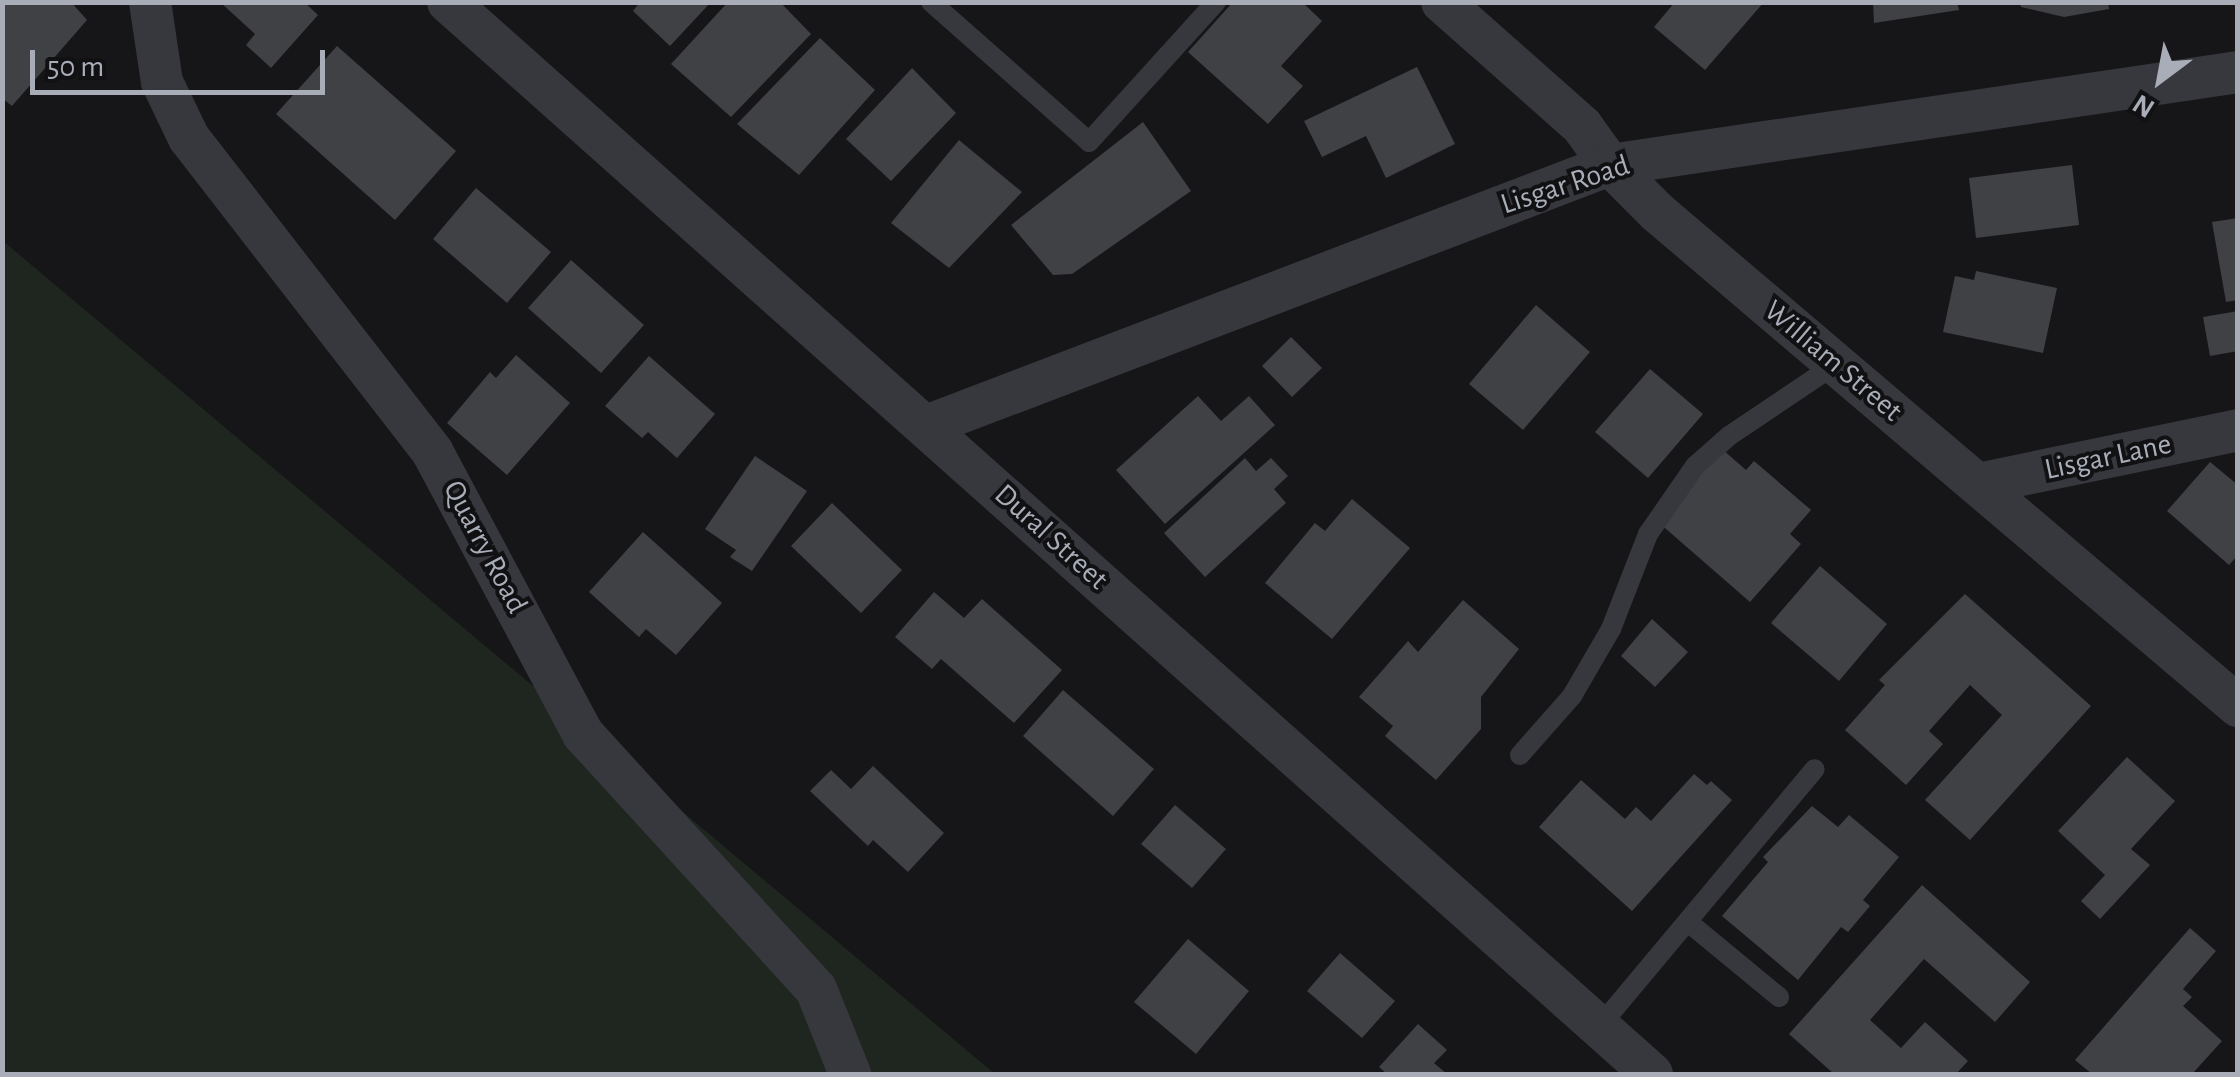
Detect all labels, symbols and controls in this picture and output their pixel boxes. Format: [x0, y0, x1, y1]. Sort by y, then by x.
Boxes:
scale bar [35, 30, 330, 92]
north arrow [2110, 30, 2210, 130]
text: 50 m [47, 52, 104, 82]
text: N [2128, 88, 2160, 122]
street label: Lisgar Road [1496, 147, 1634, 223]
street label: William Street [1757, 293, 1909, 429]
street label: Lisgar Lane [2041, 426, 2175, 488]
street label: Quarry Road [435, 474, 535, 620]
street label: Dural Street [987, 477, 1115, 597]

